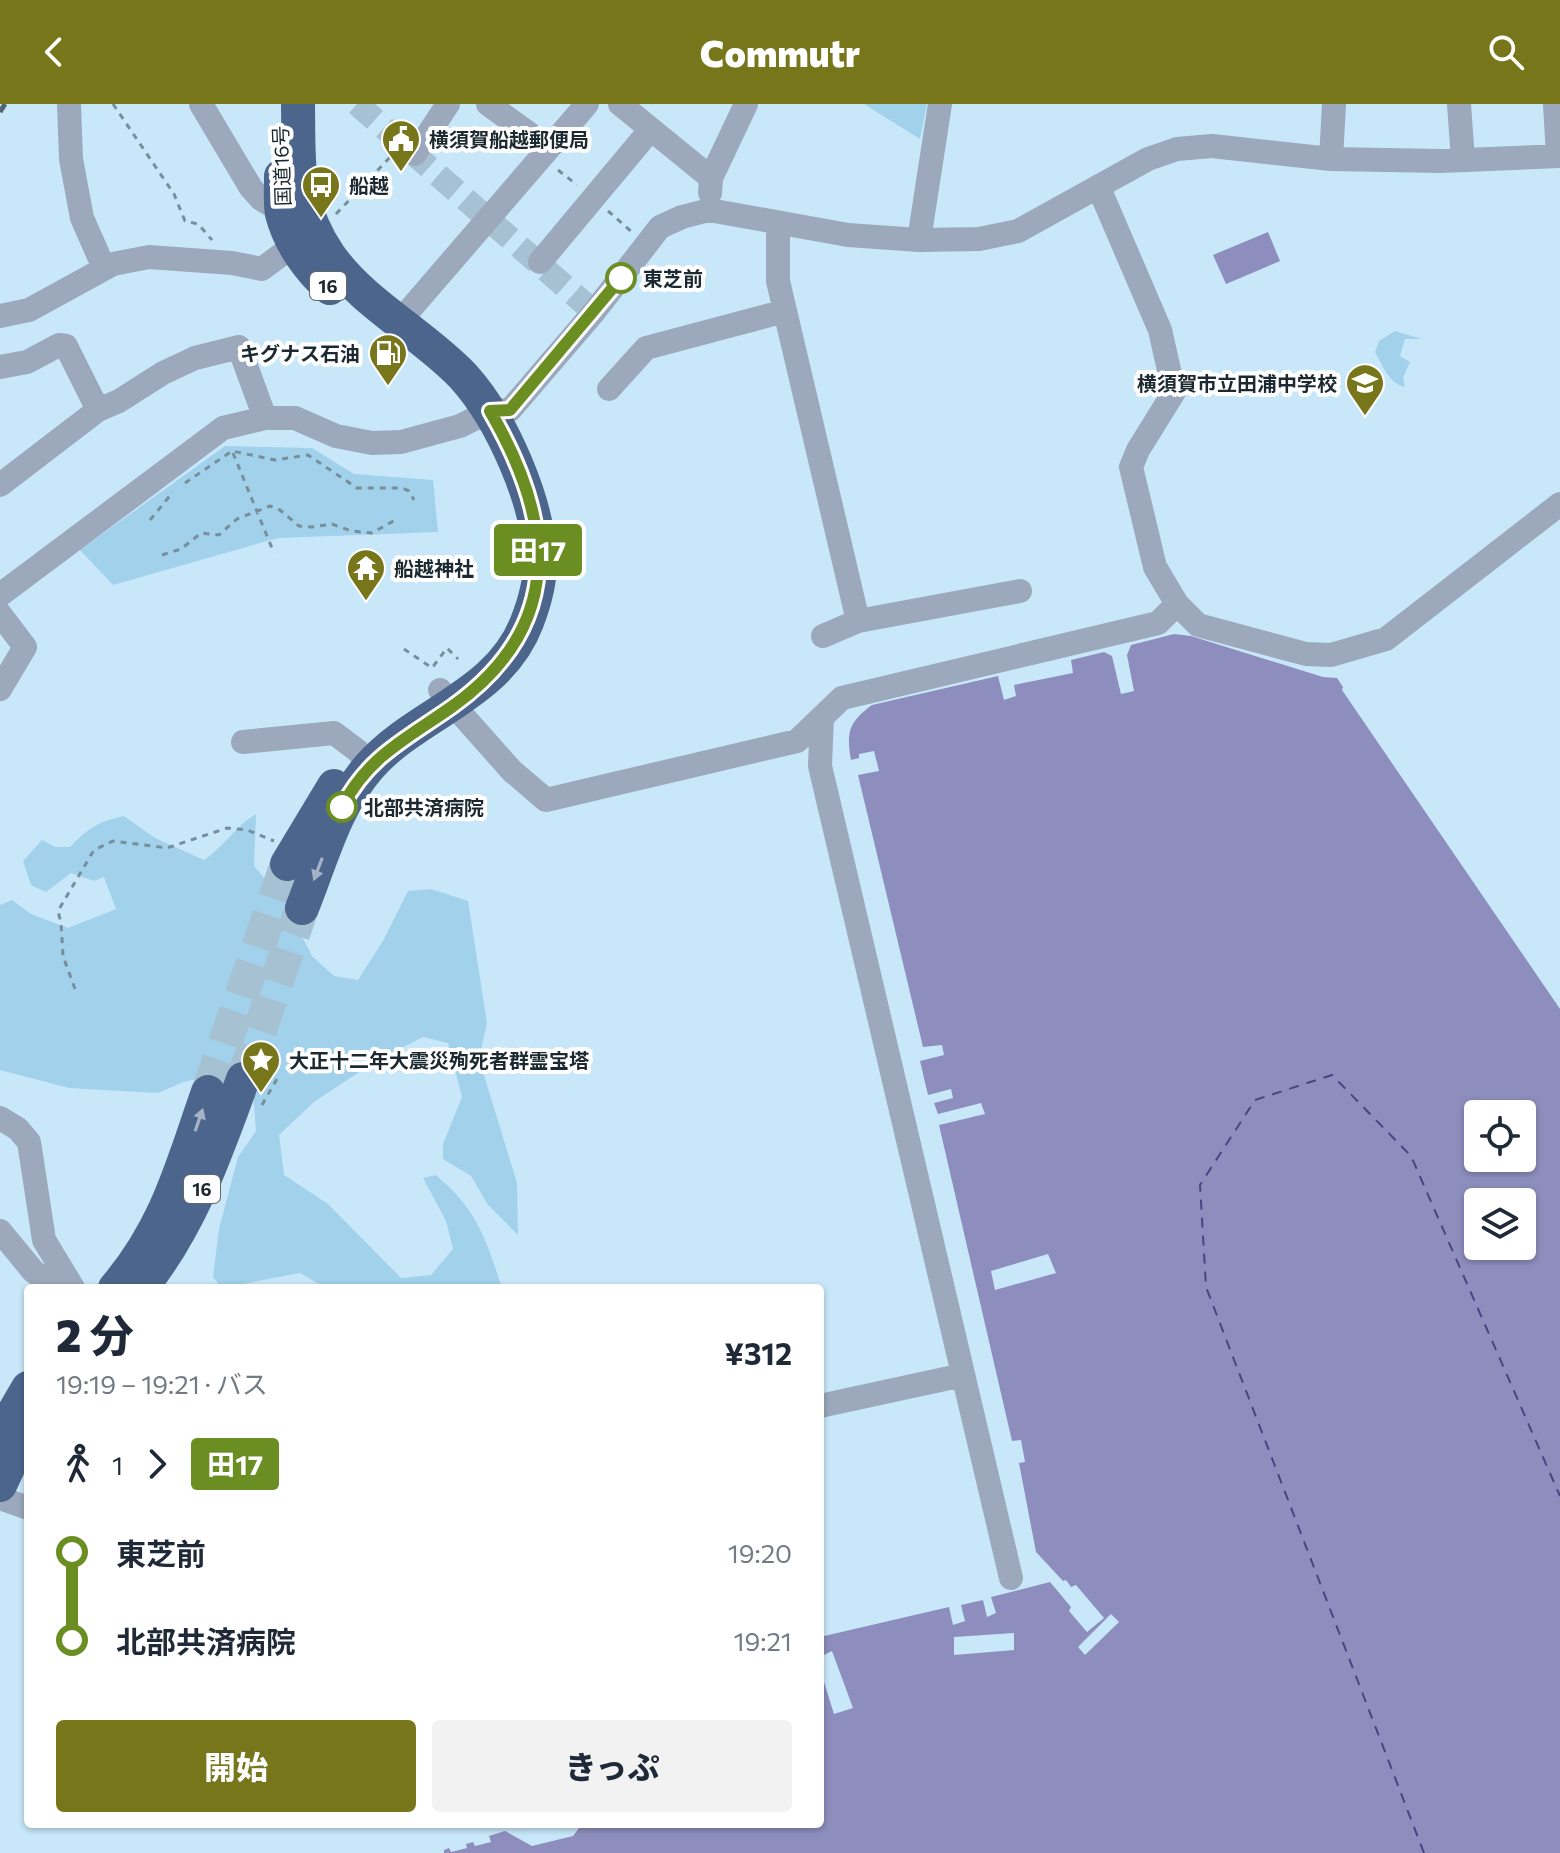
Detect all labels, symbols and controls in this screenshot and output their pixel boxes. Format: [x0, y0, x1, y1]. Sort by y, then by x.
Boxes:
icon: back [32, 30, 76, 74]
text: Commutr [700, 30, 860, 74]
icon: search [1484, 30, 1528, 74]
public building icon: 横須賀船越郵便局 [380, 118, 422, 173]
street label: 国道16号 [268, 125, 294, 207]
place label: 横須賀船越郵便局 [429, 127, 589, 151]
bus stop icon: 船越 [300, 164, 342, 219]
place label: 船越 [349, 173, 389, 197]
marker: 東芝前 [606, 263, 636, 293]
place label: 東芝前 [643, 266, 703, 290]
road number: 16 [310, 272, 346, 300]
fuel station icon: キグナス石油 [367, 332, 409, 387]
place label: キグナス石油 [240, 341, 360, 365]
school or university icon: 横須賀市立田浦中学校 [1344, 362, 1386, 417]
place label: 横須賀市立田浦中学校 [1137, 371, 1337, 395]
line badge: 田17 [492, 524, 584, 576]
text: 田17 [510, 533, 566, 567]
temple icon: 船越神社 [345, 547, 387, 602]
place label: 船越神社 [394, 556, 474, 580]
marker: 北部共済病院 [327, 792, 357, 822]
place label: 北部共済病院 [364, 795, 484, 819]
one-way arrow [311, 857, 324, 881]
place icon: 大正十二年大震災殉死者群霊宝塔 [240, 1039, 282, 1094]
place label: 大正十二年大震災殉死者群霊宝塔 [289, 1048, 589, 1072]
map controls [1464, 1100, 1536, 1260]
button: locate [1464, 1100, 1536, 1172]
one-way arrow [193, 1107, 205, 1131]
road number: 16 [184, 1175, 220, 1203]
button: layers [1464, 1188, 1536, 1260]
text: 2 分 [56, 1307, 134, 1361]
text: ¥312 [725, 1334, 792, 1371]
text: 19:19 – 19:21 · バス [56, 1368, 268, 1399]
icon: walk [56, 1442, 100, 1486]
icon: forward [135, 1442, 179, 1486]
text: 田17 [207, 1447, 263, 1481]
text: 1 [112, 1449, 123, 1480]
text: 東芝前 [116, 1534, 206, 1571]
text: 19:20 [728, 1537, 792, 1568]
text: 北部共済病院 [116, 1622, 296, 1659]
text: 19:21 [733, 1625, 792, 1656]
button: 開始 [56, 1720, 416, 1812]
button: きっぷ [432, 1720, 792, 1812]

